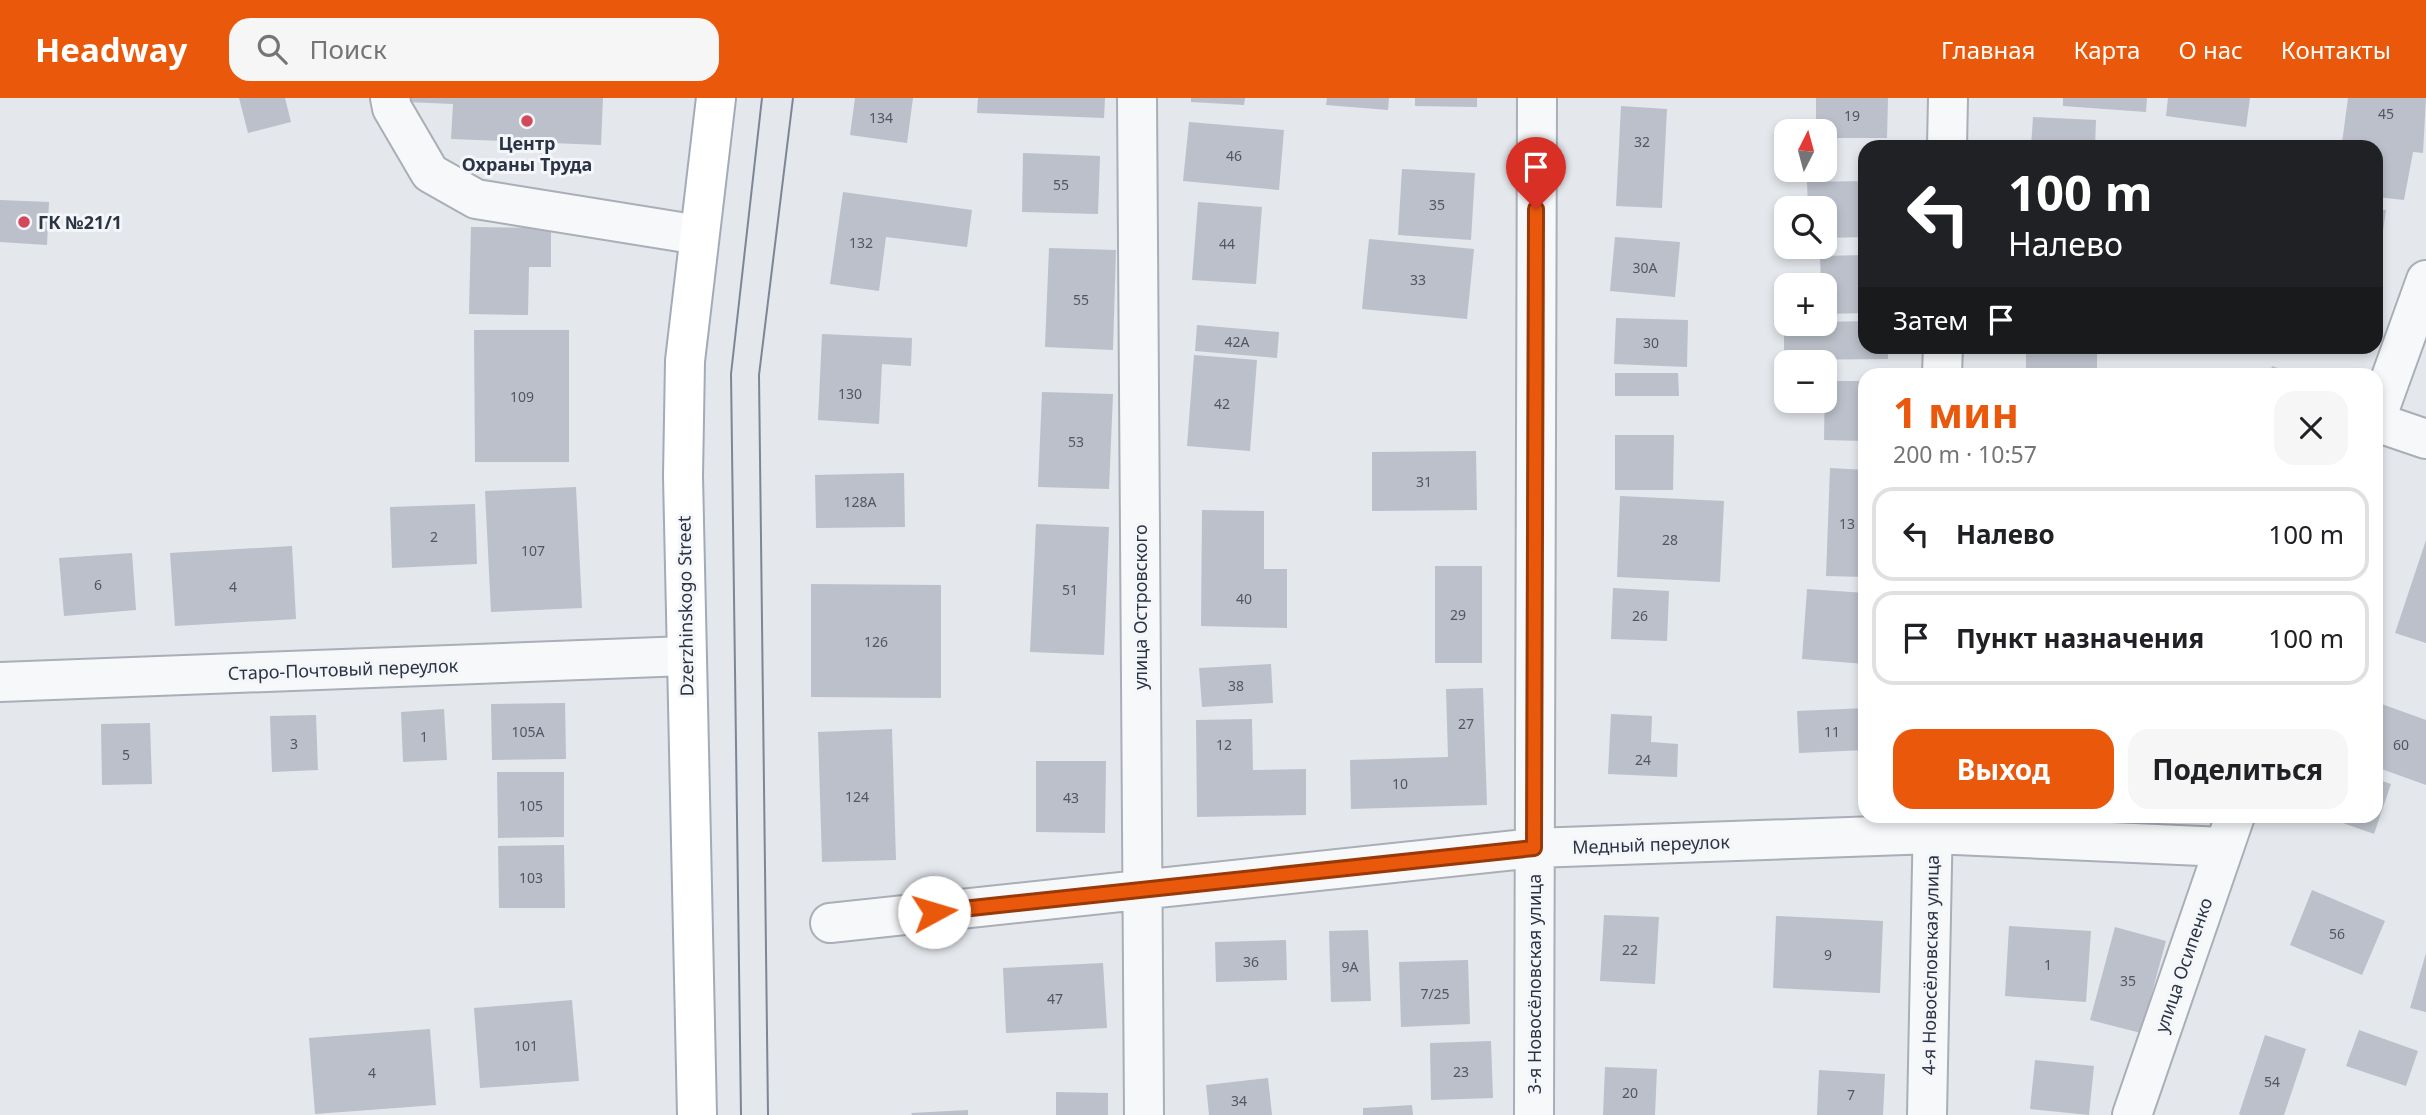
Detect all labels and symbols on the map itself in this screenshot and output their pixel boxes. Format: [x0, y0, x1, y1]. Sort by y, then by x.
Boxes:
house number: 45 [2378, 104, 2394, 123]
house number: 19 [1844, 106, 1860, 125]
house number: 134 [869, 108, 893, 127]
marker: Центр Охраны Труда [519, 113, 535, 129]
north arrow [1774, 119, 1838, 182]
place label: Центр Охраны Труда [462, 131, 592, 176]
house number: 32 [1634, 132, 1650, 151]
pin [1506, 137, 1566, 209]
house number: 46 [1226, 146, 1242, 165]
house number: 55 [1053, 175, 1069, 194]
house number: 35 [1429, 195, 1445, 214]
place label: ГК №21/1 [38, 210, 122, 234]
marker: ГК №21/1 [16, 214, 32, 230]
house number: 132 [849, 233, 873, 252]
house number: 44 [1219, 234, 1235, 253]
house number: 30А [1633, 258, 1658, 277]
house number: 33 [1410, 270, 1426, 289]
house number: 55 [1073, 290, 1089, 309]
house number: 42А [1225, 332, 1250, 351]
house number: 30 [1643, 333, 1659, 352]
house number: 130 [838, 384, 862, 403]
house number: 109 [510, 387, 534, 406]
house number: 42 [1214, 394, 1230, 413]
house number: 53 [1068, 432, 1084, 451]
house number: 31 [1416, 472, 1432, 491]
house number: 128А [844, 492, 877, 511]
house number: 13 [1839, 514, 1855, 533]
street label: Dzerzhinskogo Street [671, 515, 699, 696]
street label: улица Островского [1128, 524, 1152, 690]
house number: 2 [430, 527, 438, 546]
house number: 28 [1662, 530, 1678, 549]
house number: 107 [521, 541, 545, 560]
house number: 6 [94, 575, 102, 594]
house number: 4 [229, 577, 237, 596]
house number: 51 [1062, 580, 1078, 599]
house number: 40 [1236, 589, 1252, 608]
house number: 29 [1450, 605, 1466, 624]
house number: 26 [1632, 606, 1648, 625]
house number: 126 [864, 632, 888, 651]
street label: Старо-Почтовый переулок [227, 653, 459, 685]
house number: 38 [1228, 676, 1244, 695]
house number: 27 [1458, 714, 1474, 733]
house number: 105А [512, 722, 545, 741]
house number: 11 [1824, 722, 1840, 741]
house number: 1 [420, 727, 428, 746]
house number: 3 [290, 734, 298, 753]
house number: 12 [1216, 735, 1232, 754]
house number: 60 [2393, 735, 2409, 754]
house number: 5 [122, 745, 130, 764]
house number: 24 [1635, 750, 1651, 769]
house number: 10 [1392, 774, 1408, 793]
house number: 124 [845, 787, 869, 806]
house number: 43 [1063, 788, 1079, 807]
house number: 105 [519, 796, 543, 815]
street label: Медный переулок [1572, 829, 1731, 859]
street label: 4-я Новосёловская улица [1916, 855, 1944, 1075]
house number: 103 [519, 868, 543, 887]
street label: 3-я Новосёловская улица [1522, 874, 1546, 1094]
position arrow [897, 875, 971, 949]
street label: улица Осипенко [2149, 894, 2217, 1036]
house number: 56 [2329, 924, 2345, 943]
house number: 22 [1622, 940, 1638, 959]
house number: 9 [1824, 945, 1832, 964]
house number: 36 [1243, 952, 1259, 971]
house number: 1 [2044, 955, 2052, 974]
house number: 9А [1342, 957, 1359, 976]
house number: 35 [2120, 971, 2136, 990]
house number: 7/25 [1420, 984, 1450, 1003]
house number: 47 [1047, 989, 1063, 1008]
house number: 101 [514, 1036, 538, 1055]
house number: 23 [1453, 1062, 1469, 1081]
house number: 4 [368, 1063, 376, 1082]
house number: 54 [2264, 1072, 2280, 1091]
house number: 20 [1622, 1083, 1638, 1102]
house number: 7 [1847, 1085, 1855, 1104]
house number: 34 [1231, 1091, 1247, 1110]

